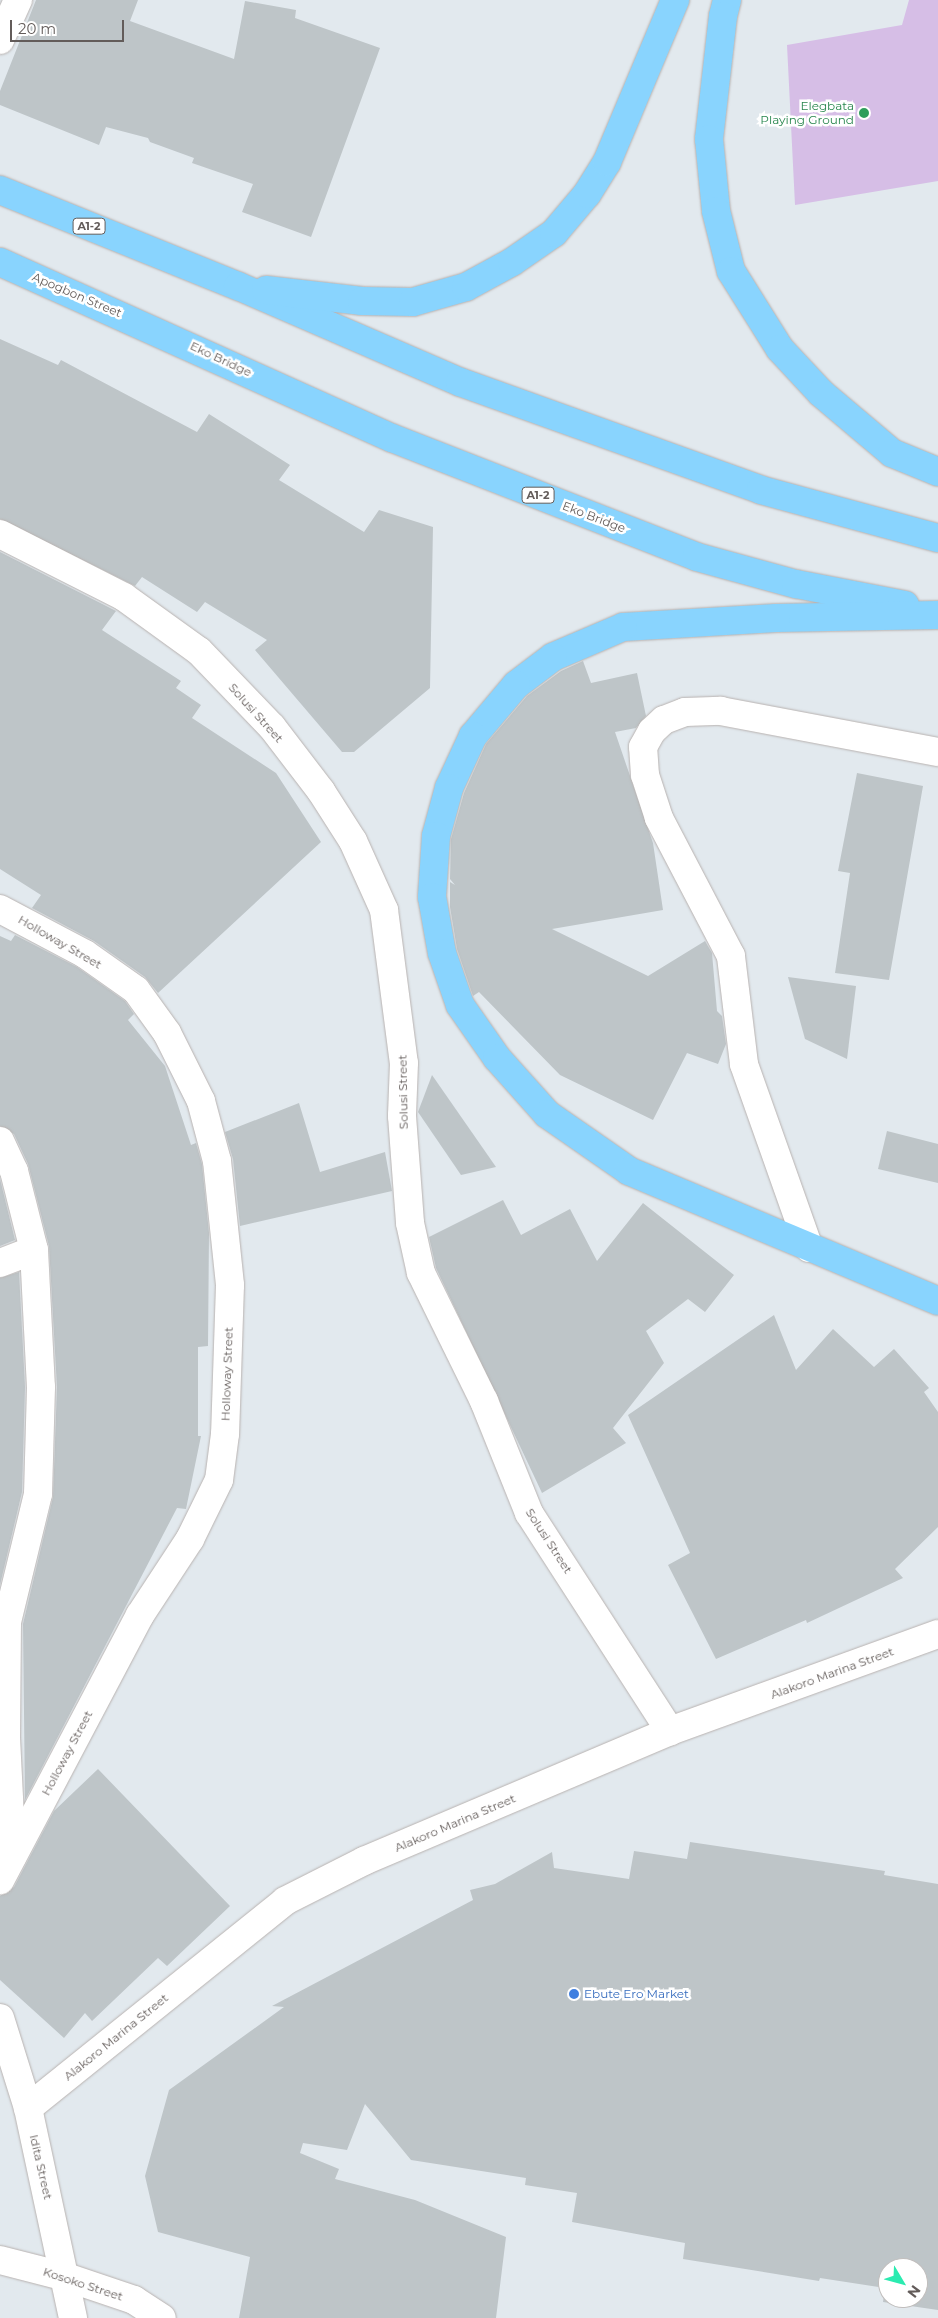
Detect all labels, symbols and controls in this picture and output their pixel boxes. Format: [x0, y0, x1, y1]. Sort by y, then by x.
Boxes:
scale bar [12, 10, 126, 42]
text: 20 m [18, 19, 56, 38]
place label: Elegbata Playing Ground [760, 99, 854, 127]
marker: Elegbata Playing Ground [858, 107, 870, 119]
road number: A1-2 [72, 218, 106, 235]
street label: Apogbon Street [30, 270, 124, 320]
street label: Eko Bridge [188, 338, 254, 380]
road number: A1-2 [520, 486, 556, 504]
street label: Eko Bridge [561, 498, 627, 536]
street label: Solusi Street [226, 680, 286, 746]
street label: Holloway Street [16, 912, 104, 972]
street label: Solusi Street [395, 1055, 411, 1129]
street label: Holloway Street [218, 1327, 236, 1421]
street label: Solusi Street [523, 1506, 575, 1576]
street label: Alakoro Marina Street [769, 1644, 895, 1702]
street label: Holloway Street [39, 1708, 95, 1798]
street label: Alakoro Marina Street [392, 1791, 518, 1855]
place label: Ebute Ero Market [584, 1987, 689, 2001]
marker: Ebute Ero Market [568, 1988, 580, 2000]
street label: Alakoro Marina Street [61, 1991, 171, 2083]
street label: Idita Street [27, 2133, 55, 2201]
north arrow [878, 2258, 928, 2308]
street label: Kosoko Street [41, 2264, 125, 2304]
text: N [904, 2281, 925, 2301]

